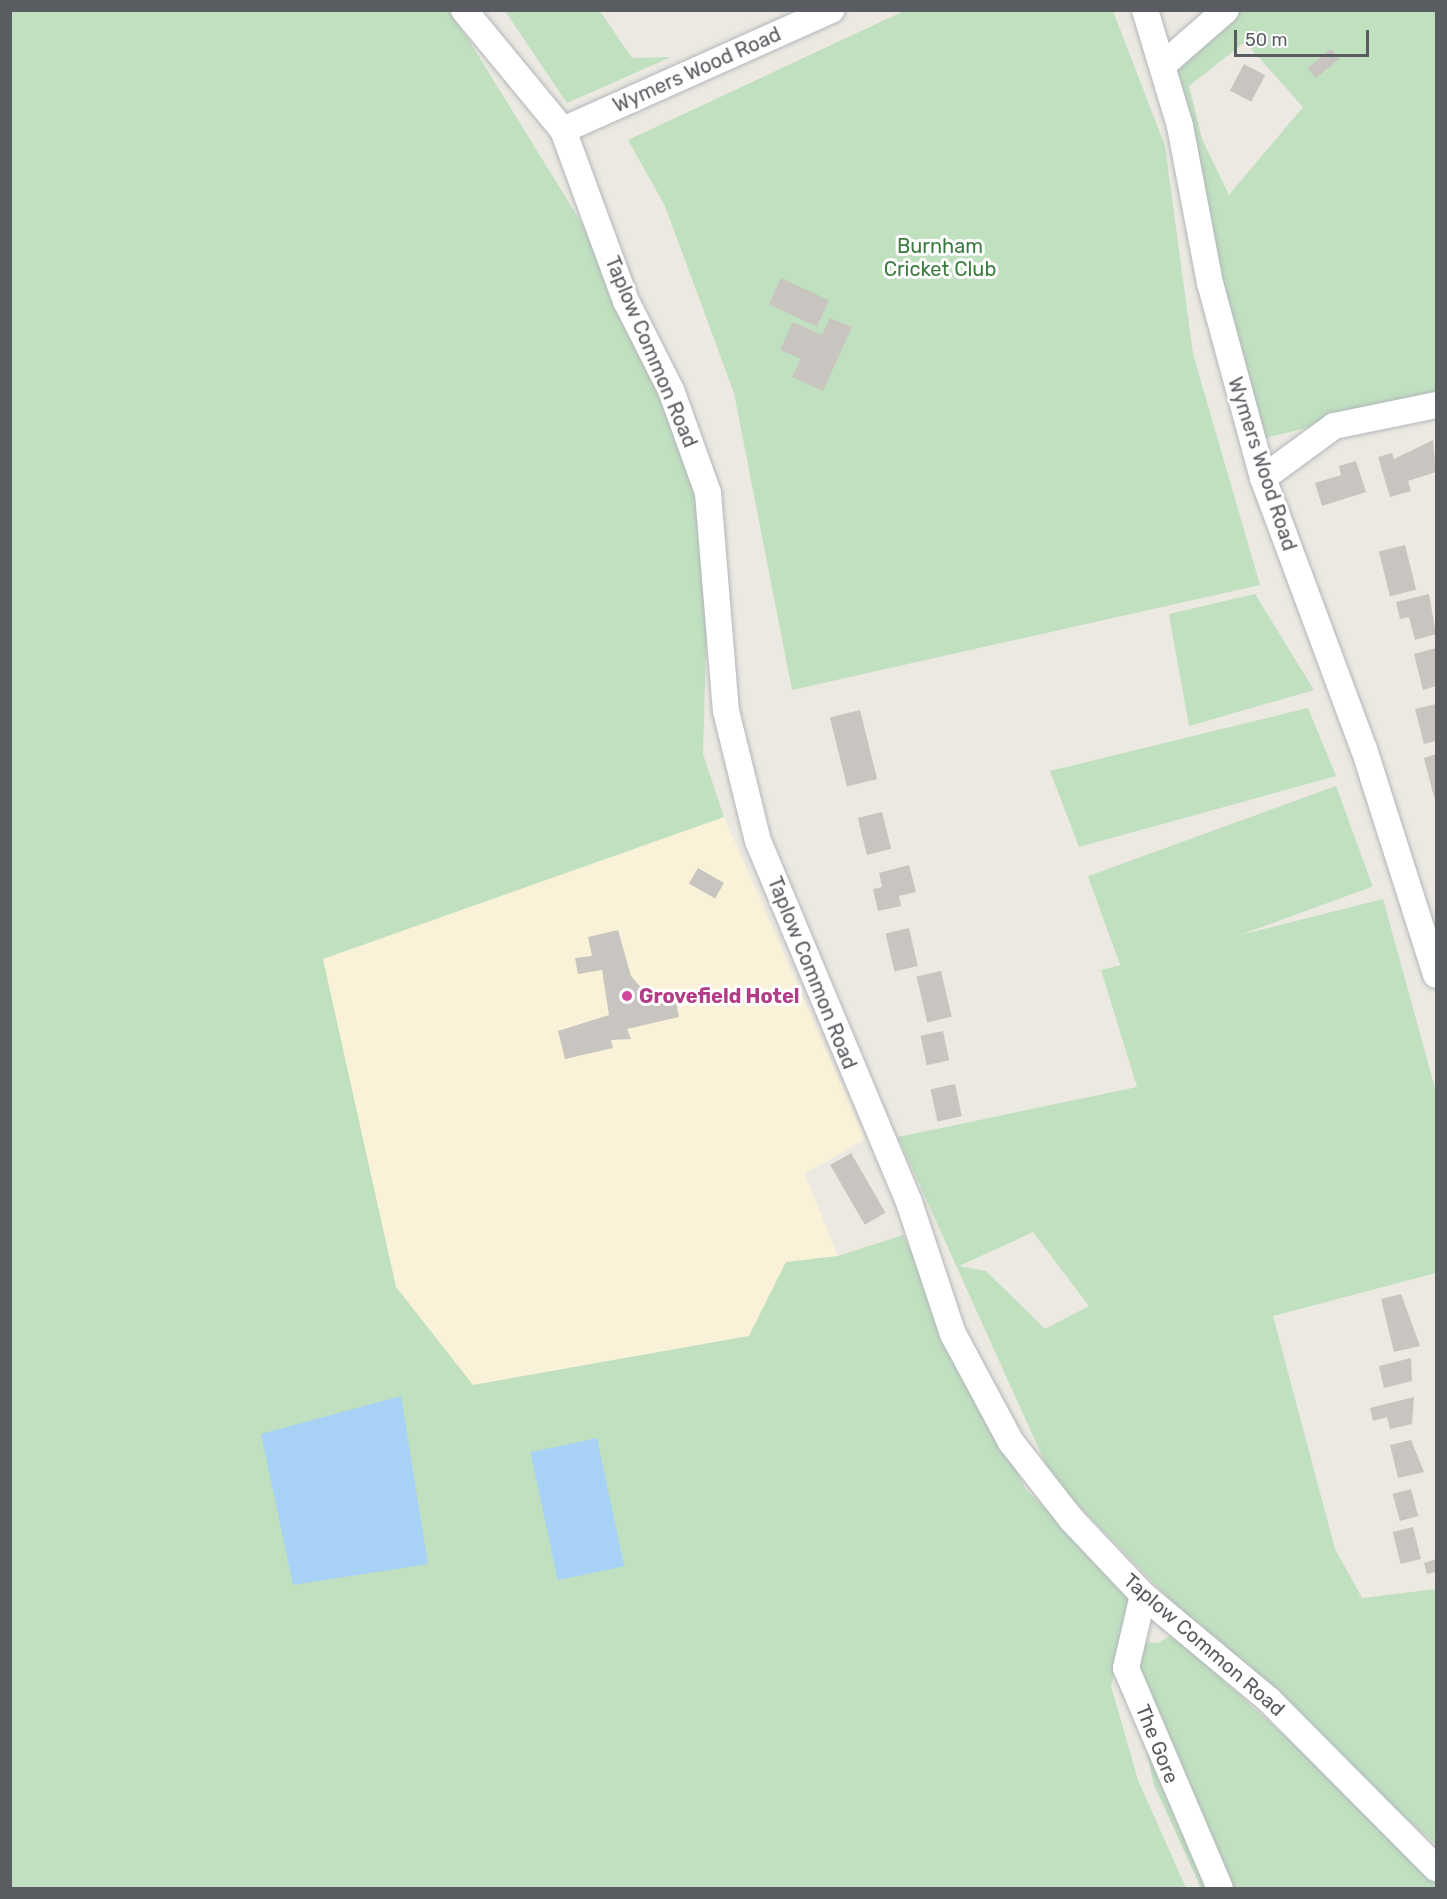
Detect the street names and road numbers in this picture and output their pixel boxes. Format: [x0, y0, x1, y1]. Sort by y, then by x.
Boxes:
street label: Wymers Wood Road [609, 22, 785, 118]
street label: Taplow Common Road [600, 253, 702, 451]
street label: Wymers Wood Road [1223, 374, 1301, 554]
street label: Taplow Common Road [762, 873, 862, 1073]
street label: Taplow Common Road [1118, 1568, 1290, 1722]
street label: The Gore [1130, 1701, 1184, 1787]

